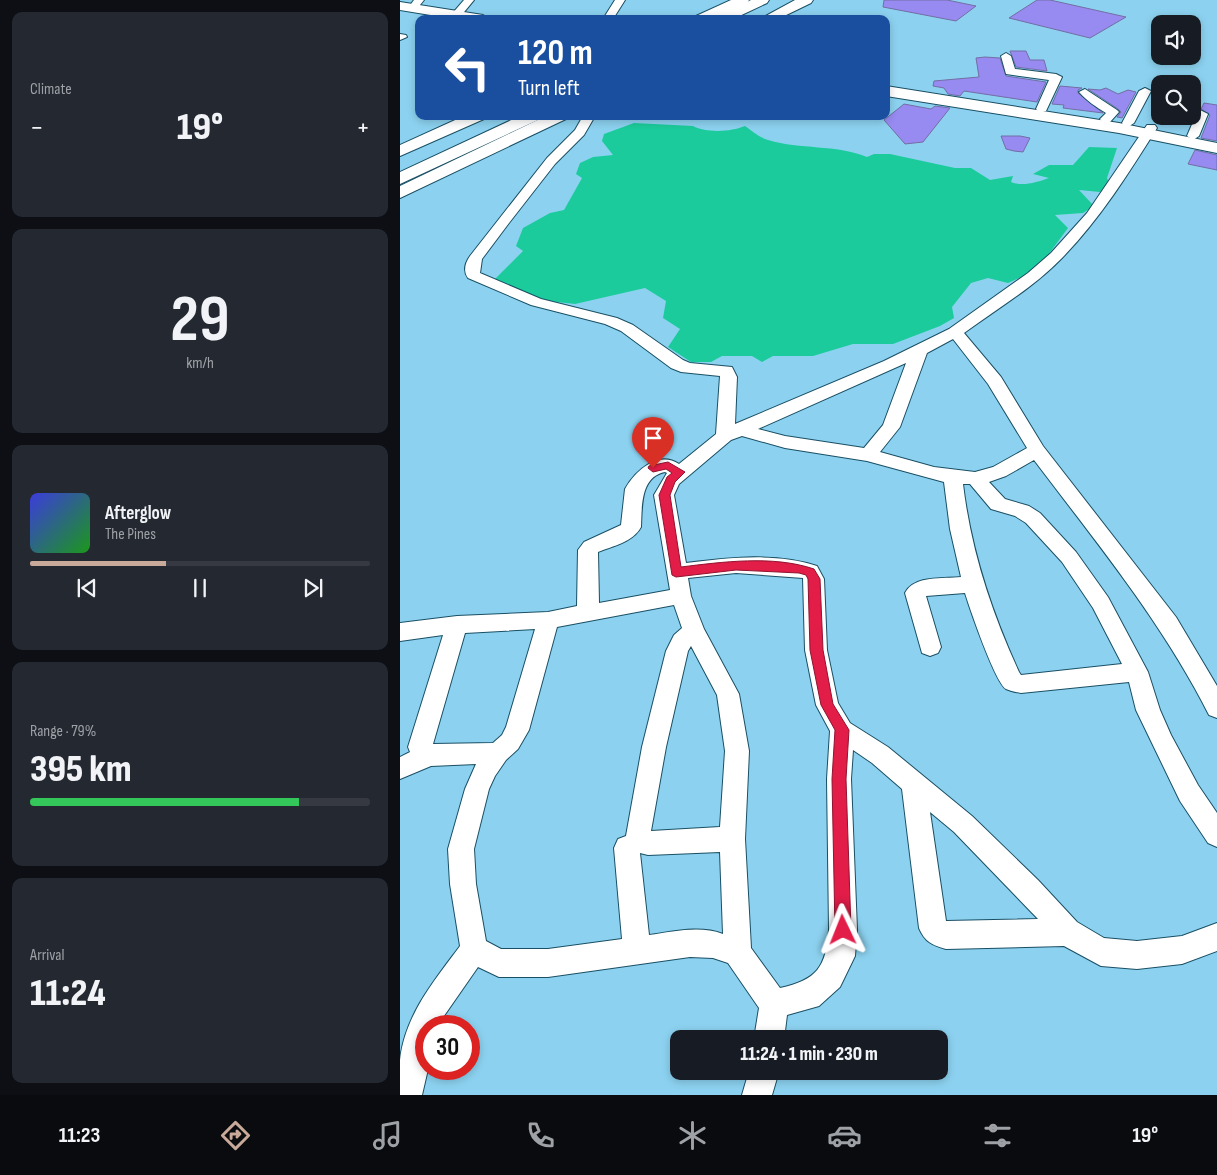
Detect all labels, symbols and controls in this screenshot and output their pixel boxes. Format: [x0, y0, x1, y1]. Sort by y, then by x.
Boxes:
map controls [1151, 15, 1201, 125]
button: sound [1151, 15, 1201, 65]
text: 120 m [518, 32, 593, 75]
icon: left [435, 35, 500, 100]
text: Turn left [518, 75, 580, 102]
button: search [1151, 75, 1201, 125]
text: Climate [30, 80, 72, 99]
text: 19° [177, 105, 223, 150]
text: − [30, 111, 44, 144]
text: + [356, 111, 370, 144]
text: 29 [170, 282, 230, 360]
text: km/h [186, 354, 214, 373]
pin [632, 417, 674, 468]
icon: arrive [639, 424, 667, 452]
text: Afterglow [105, 502, 171, 525]
text: The Pines [105, 525, 156, 544]
icon: previous [73, 574, 101, 602]
icon: pause [186, 574, 214, 602]
icon: next [299, 574, 327, 602]
text: Range · 79% [30, 722, 96, 741]
text: 395 km [30, 747, 132, 792]
position arrow [816, 903, 868, 955]
text: Arrival [30, 946, 64, 965]
text: 11:24 [30, 971, 106, 1016]
speed limit sign: 30 [415, 1015, 480, 1080]
text: 11:24 · 1 min · 230 m [740, 1043, 878, 1066]
icon: directions [218, 1118, 253, 1153]
icon: music [370, 1118, 405, 1153]
icon: phone [523, 1118, 558, 1153]
icon: climate [675, 1118, 710, 1153]
icon: car [827, 1118, 862, 1153]
icon: filters [980, 1118, 1015, 1153]
text: 11:23 [59, 1122, 100, 1149]
text: 19° [1132, 1122, 1158, 1149]

